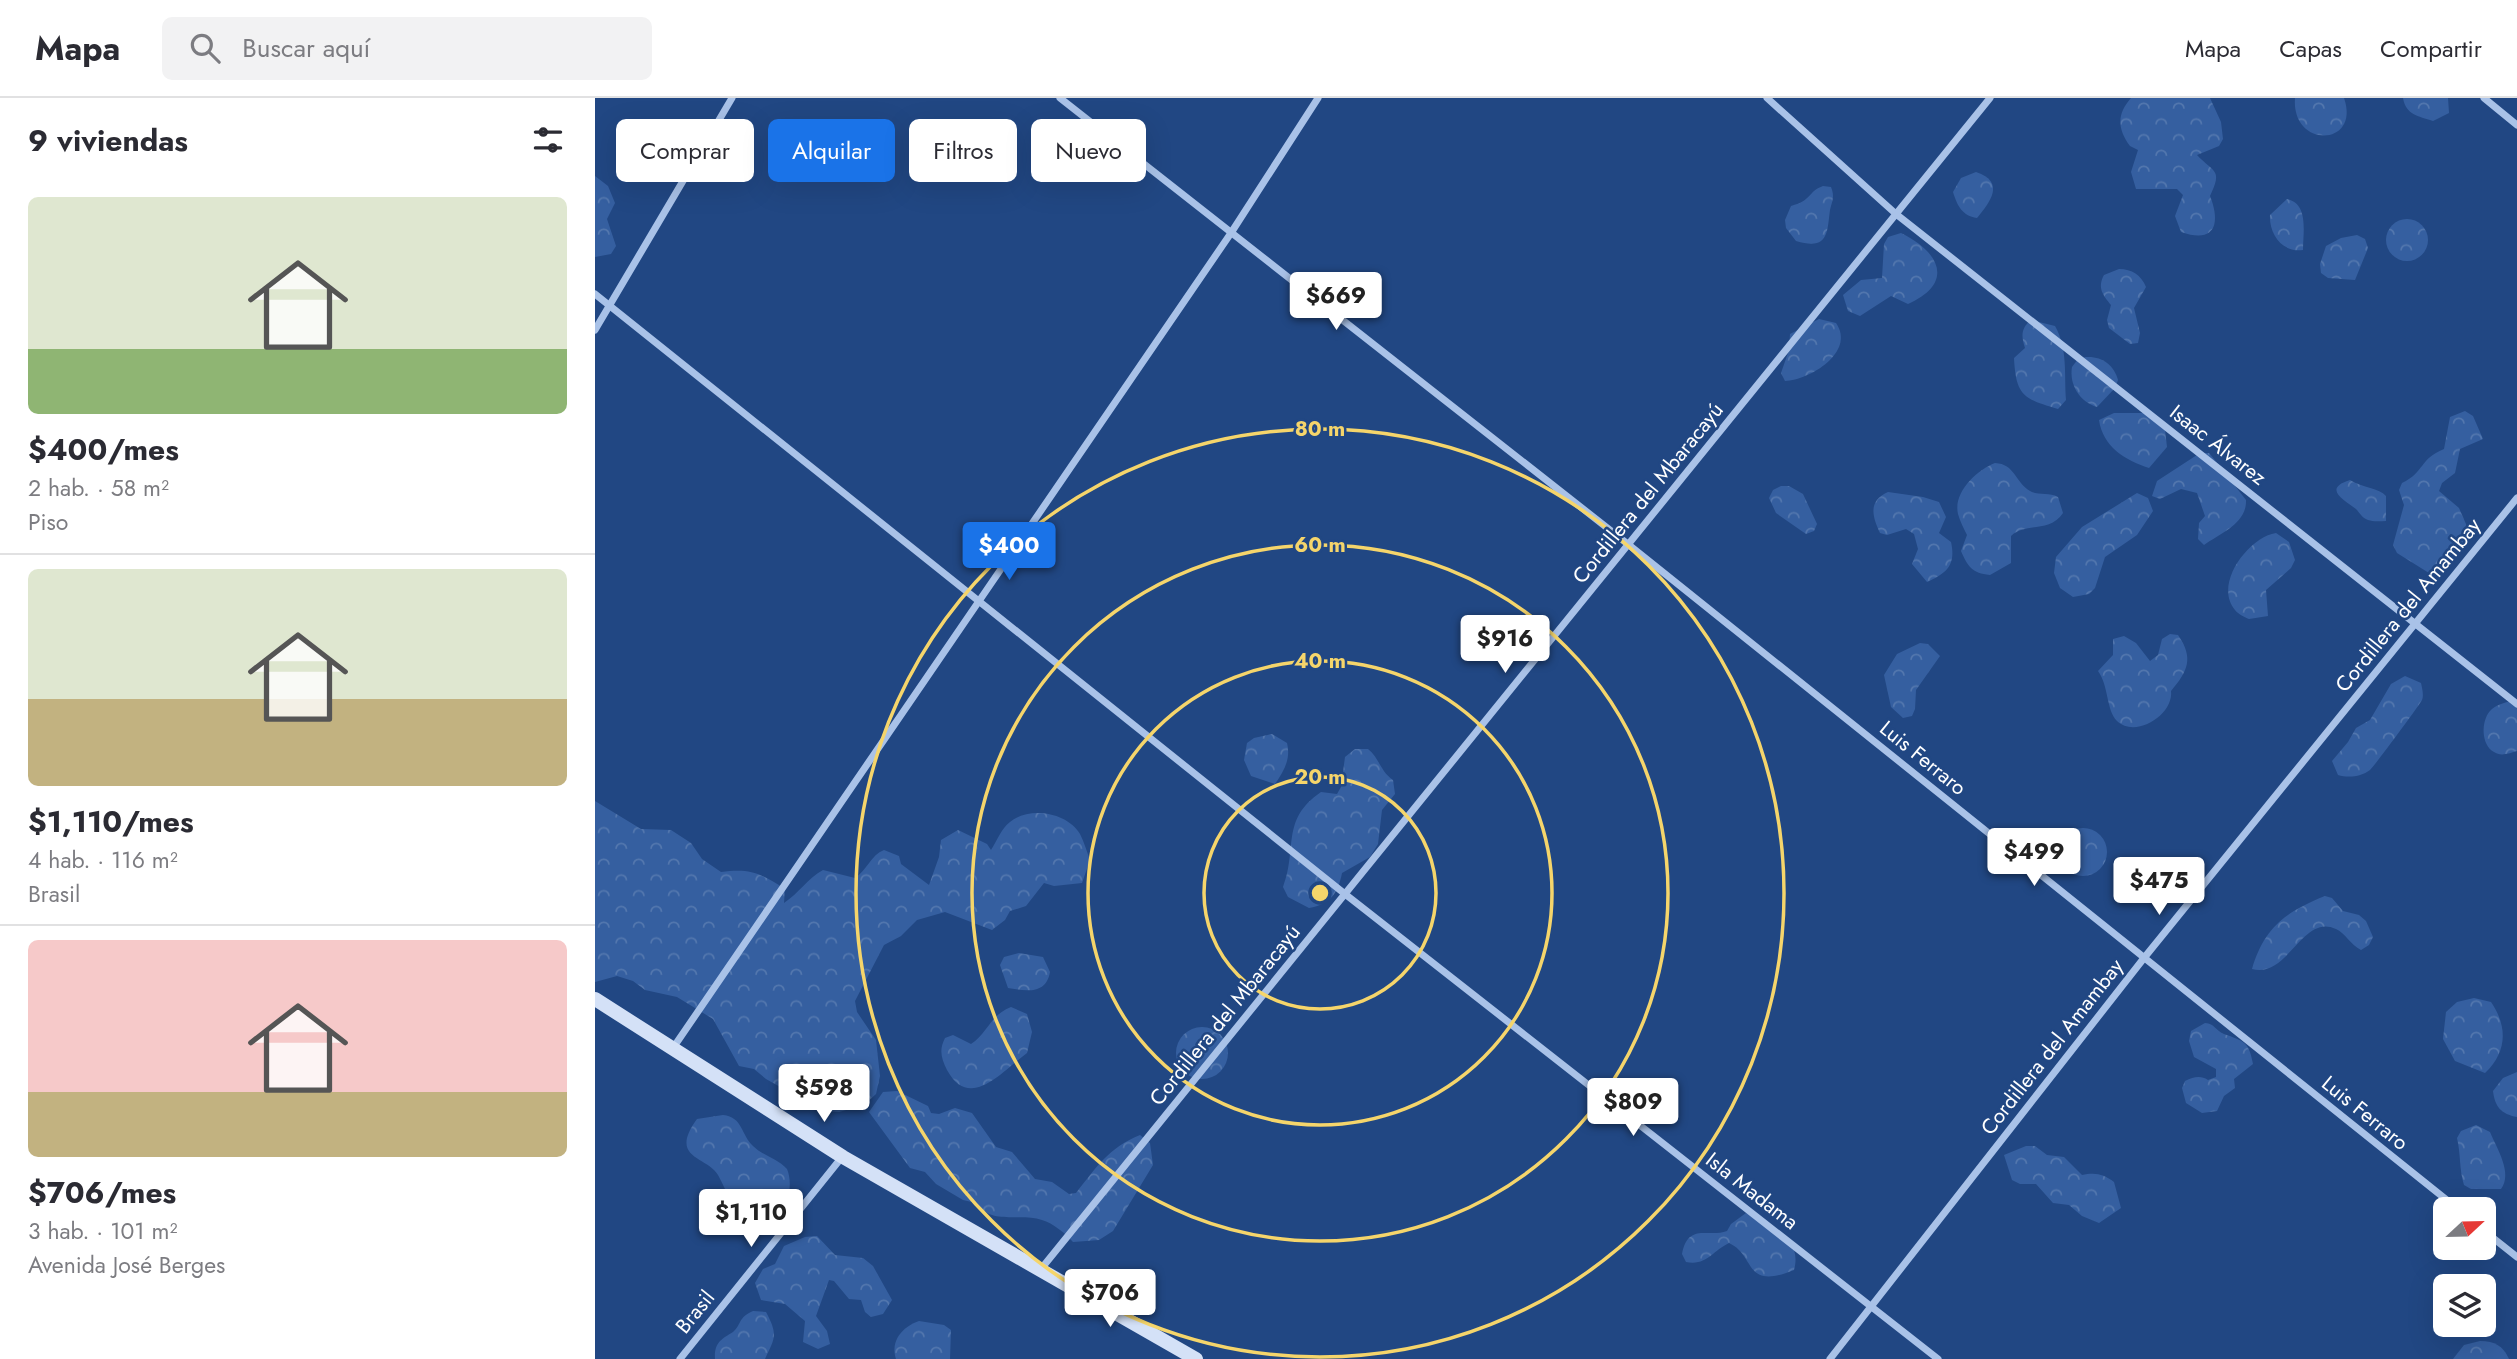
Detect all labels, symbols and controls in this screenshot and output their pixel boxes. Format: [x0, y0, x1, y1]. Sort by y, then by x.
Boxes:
search box [162, 17, 652, 80]
text: Mapa [35, 25, 120, 72]
icon: search [186, 29, 224, 67]
text: Buscar aquí [242, 29, 370, 67]
text: Mapa [2185, 31, 2241, 66]
text: Capas [2279, 31, 2342, 66]
text: Compartir [2380, 31, 2482, 66]
text: 9 viviendas [28, 119, 188, 162]
chip: Comprar [616, 119, 754, 182]
chip: Alquilar [768, 119, 895, 182]
chip: Filtros [909, 119, 1017, 182]
chip: Nuevo [1031, 119, 1146, 182]
icon: filters [529, 121, 567, 159]
icon: home [235, 242, 361, 368]
pin: $669 [1295, 272, 1377, 332]
text: $669 [1306, 278, 1366, 312]
street label: Cordillera del Mbaracayú [1565, 396, 1731, 590]
street label: Isaac Álvarez [2163, 398, 2273, 492]
text: 80 m [1295, 414, 1345, 444]
text: $400/mes [28, 428, 179, 471]
text: 2 hab. · 58 m² [28, 471, 169, 505]
text: Piso [28, 505, 68, 539]
street label: Cordillera del Amambay [2328, 511, 2488, 699]
pin: $400 [968, 522, 1050, 582]
text: $400 [979, 528, 1039, 562]
text: 60 m [1294, 530, 1346, 560]
icon: home [235, 614, 361, 740]
pin: $916 [1464, 616, 1546, 675]
text: $916 [1477, 621, 1533, 655]
text: 40 m [1294, 646, 1346, 676]
street label: Luis Ferraro [1873, 714, 1973, 802]
text: 20 m [1294, 762, 1346, 792]
text: $1,110/mes [28, 800, 194, 843]
pin: $499 [1993, 828, 2075, 888]
text: $499 [2003, 834, 2065, 868]
text: 4 hab. · 116 m² [28, 843, 178, 877]
pin: $475 [2118, 858, 2200, 917]
text: $475 [2129, 863, 2189, 897]
text: Brasil [28, 877, 80, 911]
centre of rings [1308, 881, 1332, 905]
street label: Cordillera del Mbaracayú [1142, 918, 1308, 1112]
street label: Cordillera del Amambay [1974, 952, 2131, 1142]
icon: home [235, 985, 361, 1111]
pin: $598 [783, 1065, 865, 1124]
street label: Luis Ferraro [2315, 1069, 2415, 1157]
text: $598 [795, 1070, 853, 1104]
pin: $809 [1592, 1079, 1674, 1138]
text: $809 [1603, 1084, 1663, 1118]
street label: Isla Madama [1699, 1145, 1805, 1237]
text: $706/mes [28, 1171, 176, 1214]
pin: $1,110 [694, 1190, 808, 1249]
text: $1,110 [715, 1195, 787, 1229]
north arrow [2433, 1197, 2495, 1260]
map controls [2433, 1197, 2496, 1337]
text: 3 hab. · 101 m² [28, 1214, 177, 1248]
text: Avenida José Berges [28, 1248, 225, 1282]
pin: $706 [1069, 1270, 1151, 1329]
button: layers [2433, 1274, 2496, 1337]
text: $706 [1081, 1275, 1139, 1309]
street label: Brasil [668, 1284, 722, 1340]

